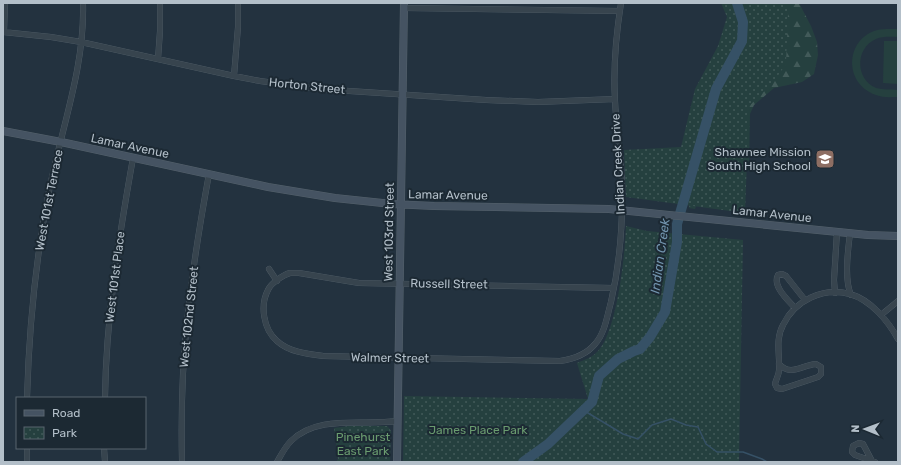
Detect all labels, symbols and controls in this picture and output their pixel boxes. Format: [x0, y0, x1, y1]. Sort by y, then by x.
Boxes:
street label: Horton Street [268, 75, 346, 97]
street label: Indian Creek Drive [608, 113, 628, 215]
street label: Lamar Avenue [90, 131, 171, 161]
place label: Shawnee Mission South High School [708, 145, 811, 173]
street label: West 101st Terrace [32, 148, 66, 252]
school or university icon: Shawnee Mission South High School [814, 148, 836, 170]
street label: West 103rd Street [381, 182, 397, 282]
street label: Lamar Avenue [408, 187, 488, 203]
street label: Lamar Avenue [732, 203, 813, 225]
water label: Indian Creek [647, 217, 673, 295]
street label: West 101st Place [102, 230, 128, 324]
street label: West 102nd Street [177, 265, 201, 368]
street label: Russell Street [410, 276, 488, 292]
street label: Walmer Street [351, 350, 430, 366]
legend [16, 397, 146, 449]
text: Road [52, 406, 80, 420]
north arrow [845, 409, 885, 449]
park label: James Place Park [428, 423, 528, 437]
text: N [849, 425, 862, 433]
text: Park [52, 426, 78, 440]
park label: Pinehurst East Park [336, 430, 391, 458]

